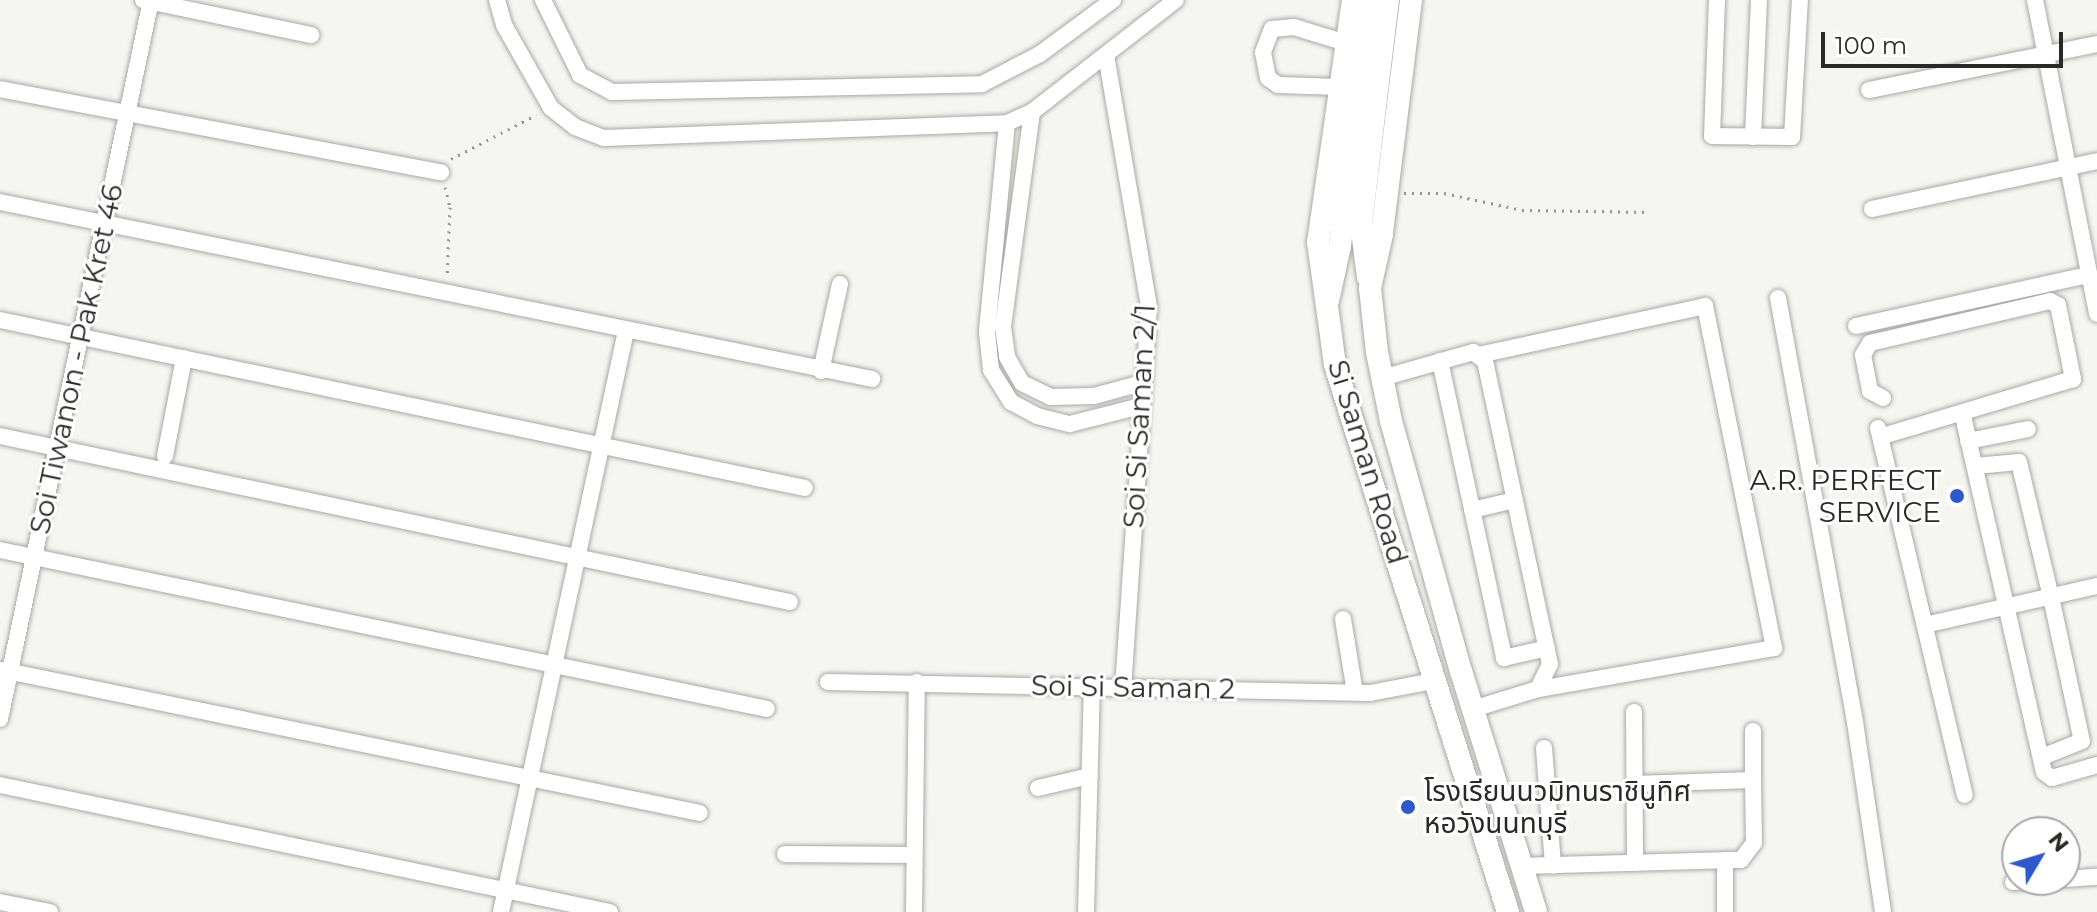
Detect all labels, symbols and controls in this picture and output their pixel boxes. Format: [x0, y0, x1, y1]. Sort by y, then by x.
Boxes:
scale bar [1825, 16, 2067, 66]
text: 100 m [1835, 31, 1907, 60]
street label: Soi Tiwanon - Pak Kret 46 [22, 181, 130, 537]
street label: Soi Si Saman 2/1 [1116, 303, 1162, 529]
street label: Si Saman Road [1321, 356, 1415, 568]
place label: A.R. PERFECT SERVICE [1750, 463, 1941, 529]
marker: A.R. PERFECT SERVICE [1948, 487, 1966, 505]
street label: Soi Si Saman 2 [1031, 668, 1235, 706]
place label: โรงเรียนนวมิทนราชินูทิศ หอวังนนทบุรี [1424, 774, 1691, 840]
marker: โรงเรียนนวมิทนราชินูทิศ หอวังนนทบุรี [1399, 798, 1417, 816]
north arrow [2001, 816, 2081, 896]
text: N [2043, 827, 2075, 857]

